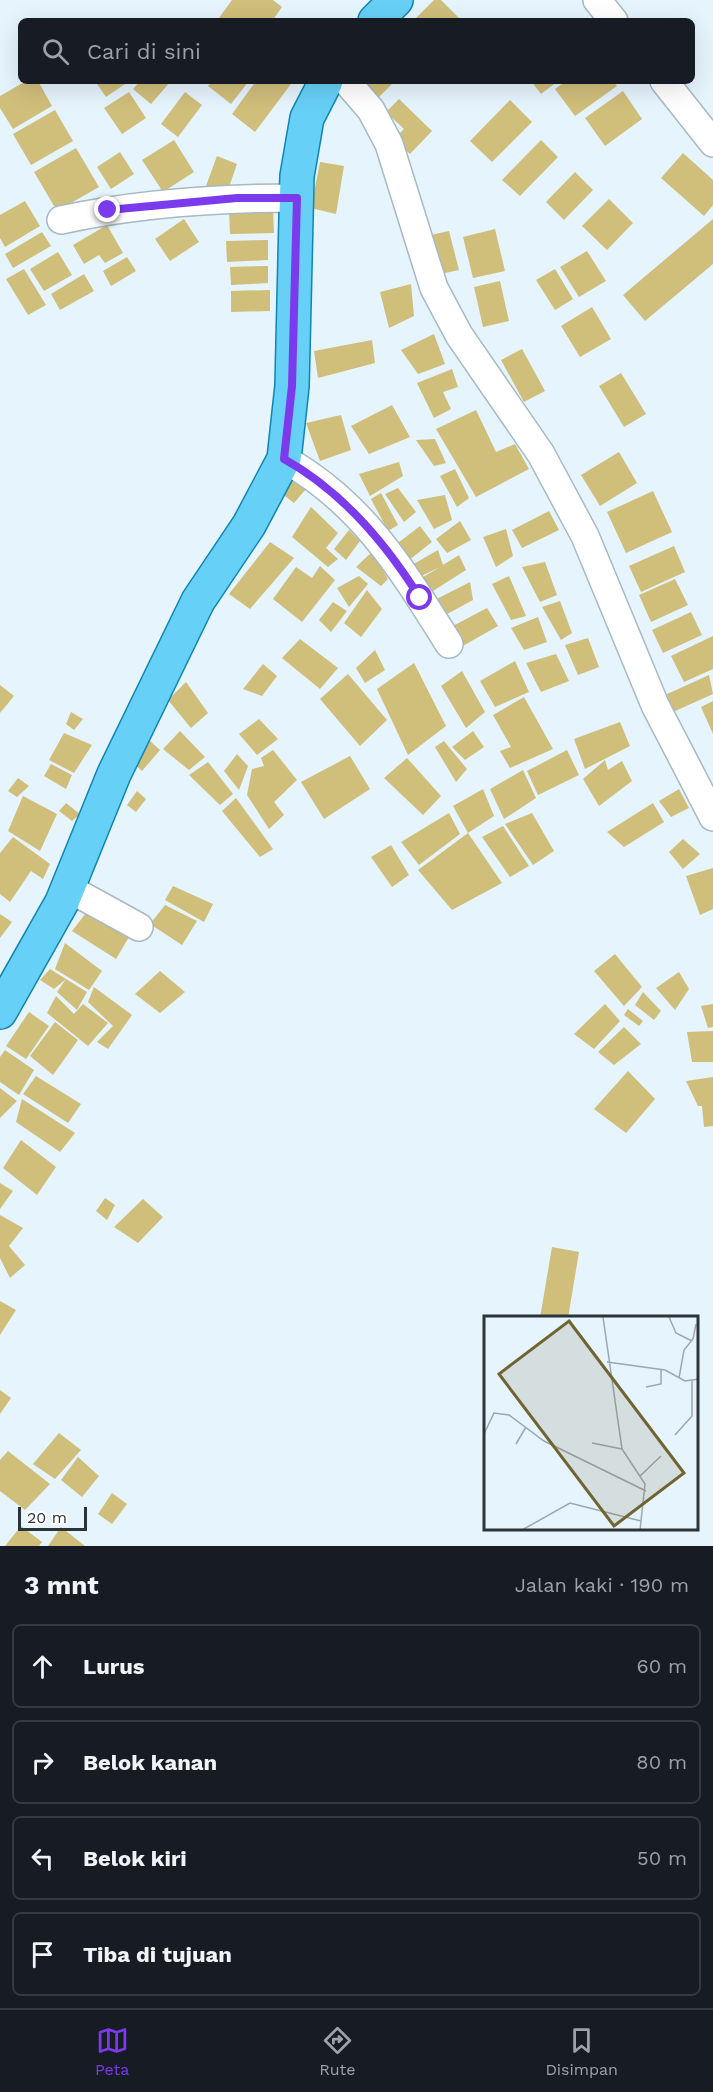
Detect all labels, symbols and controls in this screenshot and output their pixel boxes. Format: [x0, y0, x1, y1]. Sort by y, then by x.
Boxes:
search box [18, 18, 695, 84]
icon: search [39, 35, 72, 68]
text: Cari di sini [87, 39, 201, 64]
route end [94, 196, 120, 222]
route start [406, 584, 432, 610]
inset map [484, 1316, 698, 1531]
scale bar [18, 1504, 87, 1532]
text: 20 m [27, 1508, 67, 1527]
text: 3 mnt [24, 1570, 99, 1600]
text: Jalan kaki · 190 m [515, 1573, 689, 1597]
icon: ahead [26, 1650, 59, 1683]
text: Lurus [83, 1654, 145, 1679]
text: 60 m [637, 1654, 687, 1678]
icon: right [26, 1746, 59, 1779]
text: Belok kanan [83, 1750, 217, 1775]
text: 80 m [636, 1750, 687, 1774]
icon: left [26, 1842, 59, 1875]
text: Belok kiri [83, 1846, 187, 1871]
text: 50 m [637, 1846, 687, 1870]
icon: arrive [26, 1938, 59, 1971]
text: Tiba di tujuan [83, 1942, 232, 1967]
tab: Peta [95, 2024, 129, 2079]
tab: Rute [319, 2024, 355, 2079]
tab: Disimpan [545, 2024, 618, 2079]

